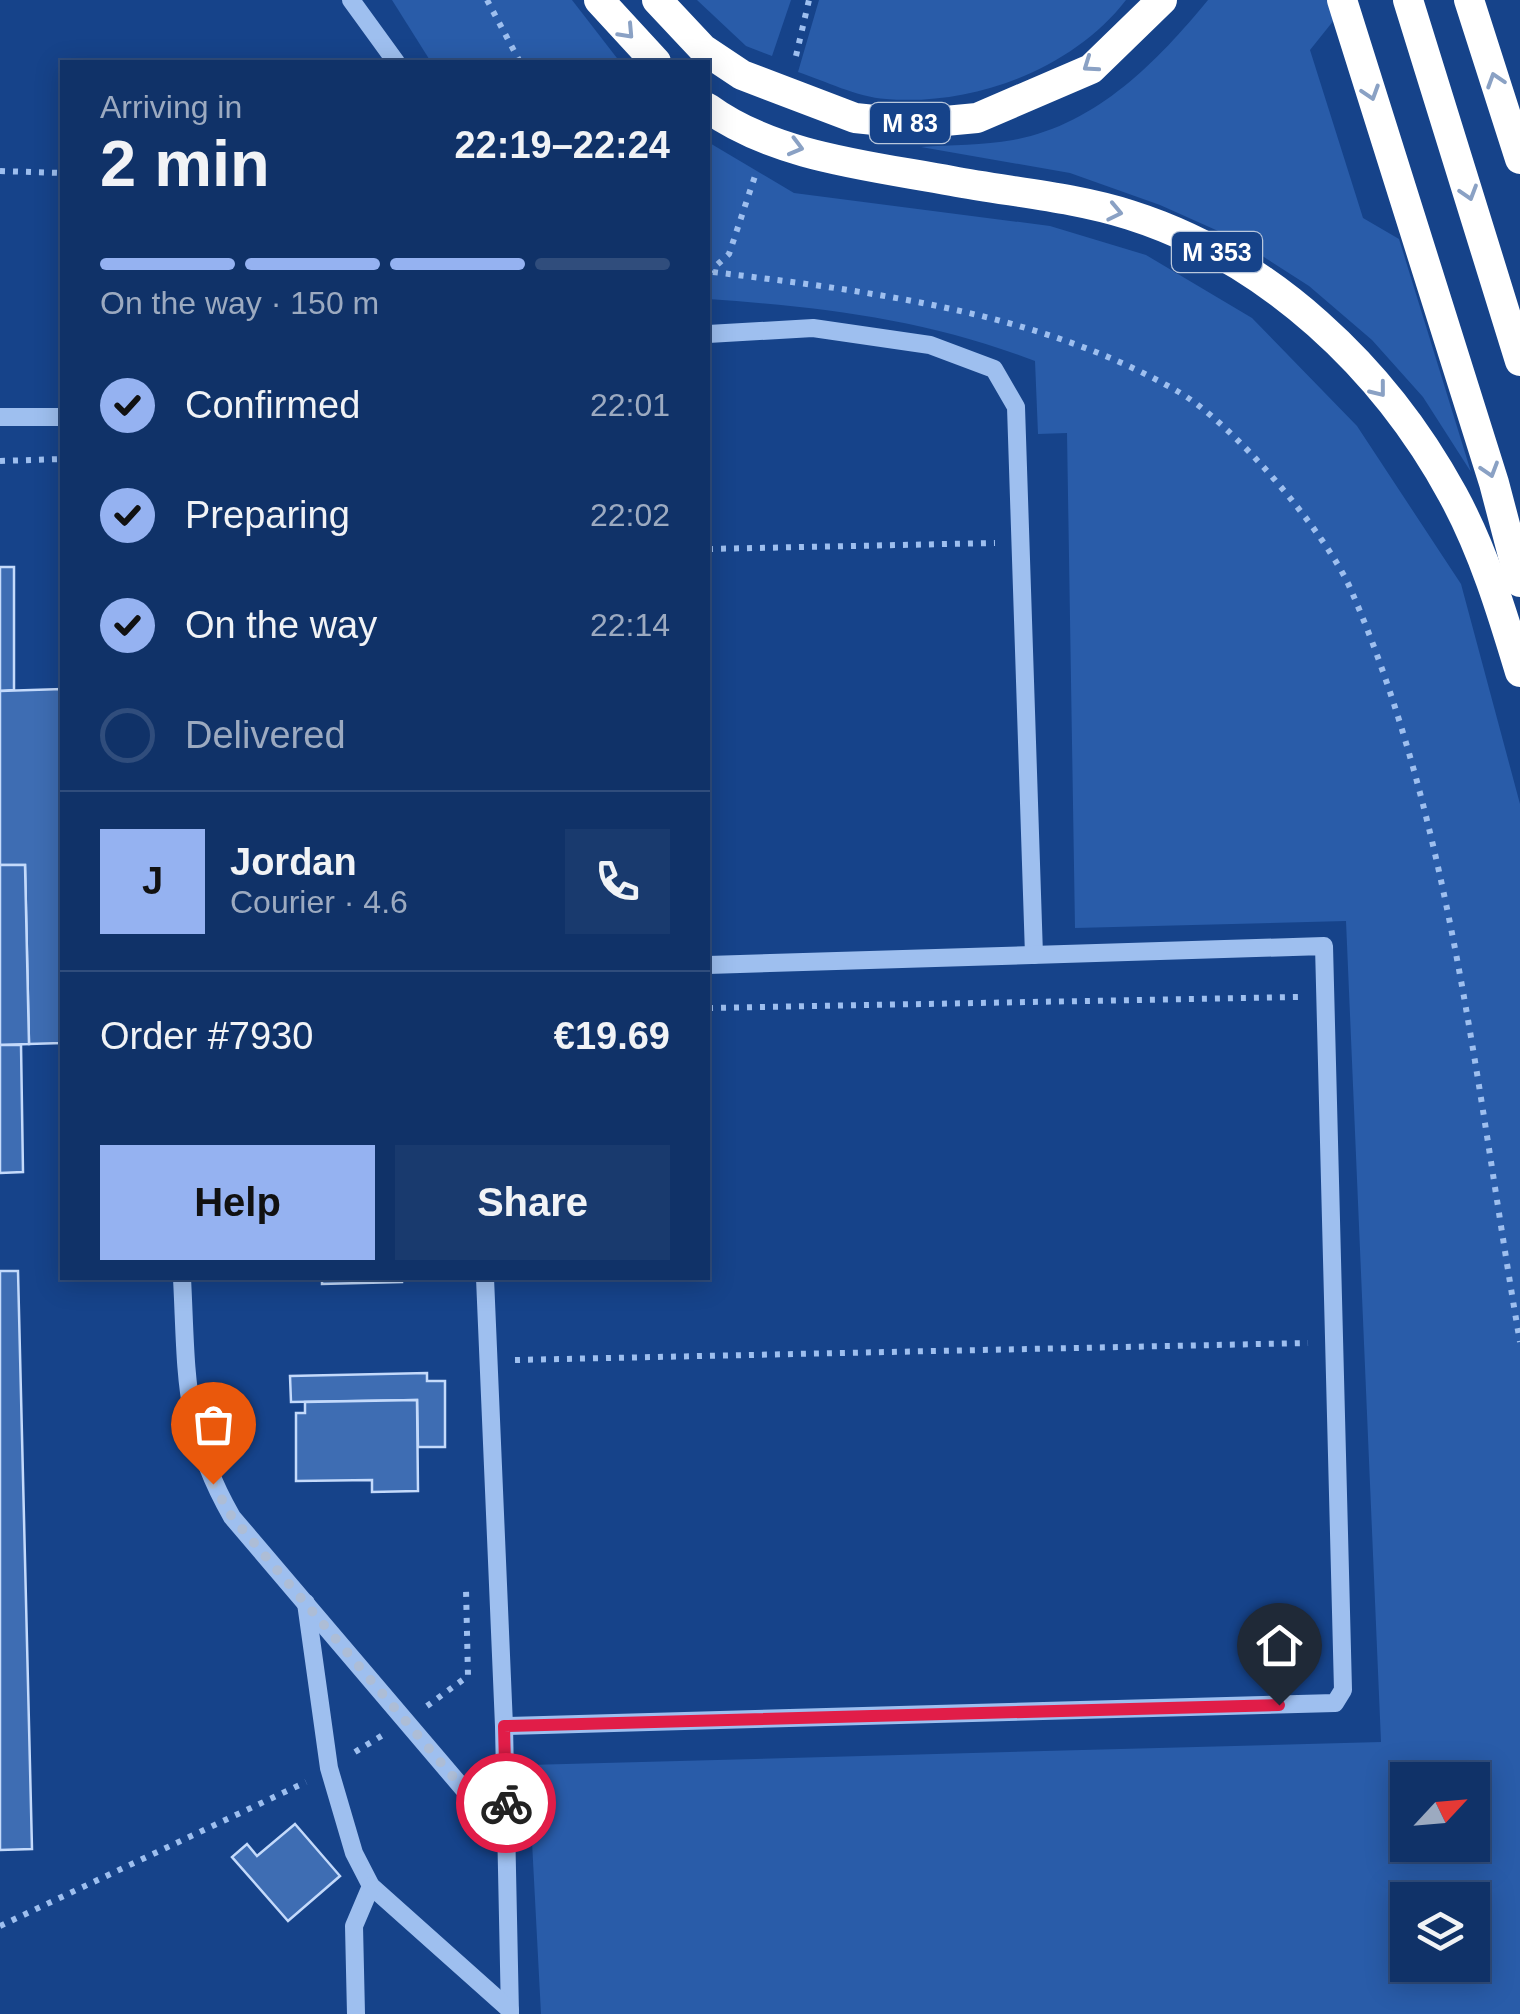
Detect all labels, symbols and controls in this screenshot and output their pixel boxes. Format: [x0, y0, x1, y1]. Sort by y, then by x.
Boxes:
one-way arrow [615, 20, 633, 38]
one-way arrow [1083, 53, 1101, 72]
one-way arrow [1486, 72, 1506, 89]
one-way arrow [1359, 84, 1380, 101]
text: Arriving in [100, 89, 242, 125]
road number: M 83 [870, 103, 950, 143]
text: 22:19–22:24 [454, 124, 670, 166]
text: 2 min [100, 127, 270, 200]
one-way arrow [787, 136, 804, 157]
one-way arrow [1457, 184, 1478, 201]
one-way arrow [1106, 200, 1123, 221]
road number: M 353 [1172, 232, 1262, 272]
text: On the way · 150 m [100, 285, 379, 321]
icon: check [100, 378, 155, 433]
one-way arrow [1367, 379, 1385, 397]
text: Confirmed [185, 384, 360, 426]
text: 22:01 [590, 387, 670, 423]
one-way arrow [1478, 460, 1499, 477]
icon: check [100, 488, 155, 543]
text: Preparing [185, 494, 350, 536]
text: 22:02 [590, 497, 670, 533]
icon: check [100, 598, 155, 653]
text: On the way [185, 604, 377, 646]
text: 22:14 [590, 607, 670, 643]
text: Delivered [185, 714, 346, 756]
button: phone [565, 829, 670, 934]
text: Jordan [230, 841, 357, 883]
text: J [142, 860, 163, 902]
text: Courier · 4.6 [230, 884, 408, 920]
text: Order #7930 [100, 1015, 313, 1057]
text: €19.69 [554, 1015, 670, 1057]
button: Help [100, 1145, 375, 1260]
button: Share [395, 1145, 670, 1260]
pin [171, 1382, 256, 1485]
icon: bag [186, 1397, 241, 1452]
pin [1237, 1603, 1322, 1706]
icon: home [1252, 1618, 1307, 1673]
courier [456, 1753, 556, 1853]
north arrow [1390, 1762, 1490, 1862]
map controls [1390, 1762, 1490, 1982]
icon: bike [479, 1776, 534, 1831]
button: layers [1390, 1882, 1490, 1982]

